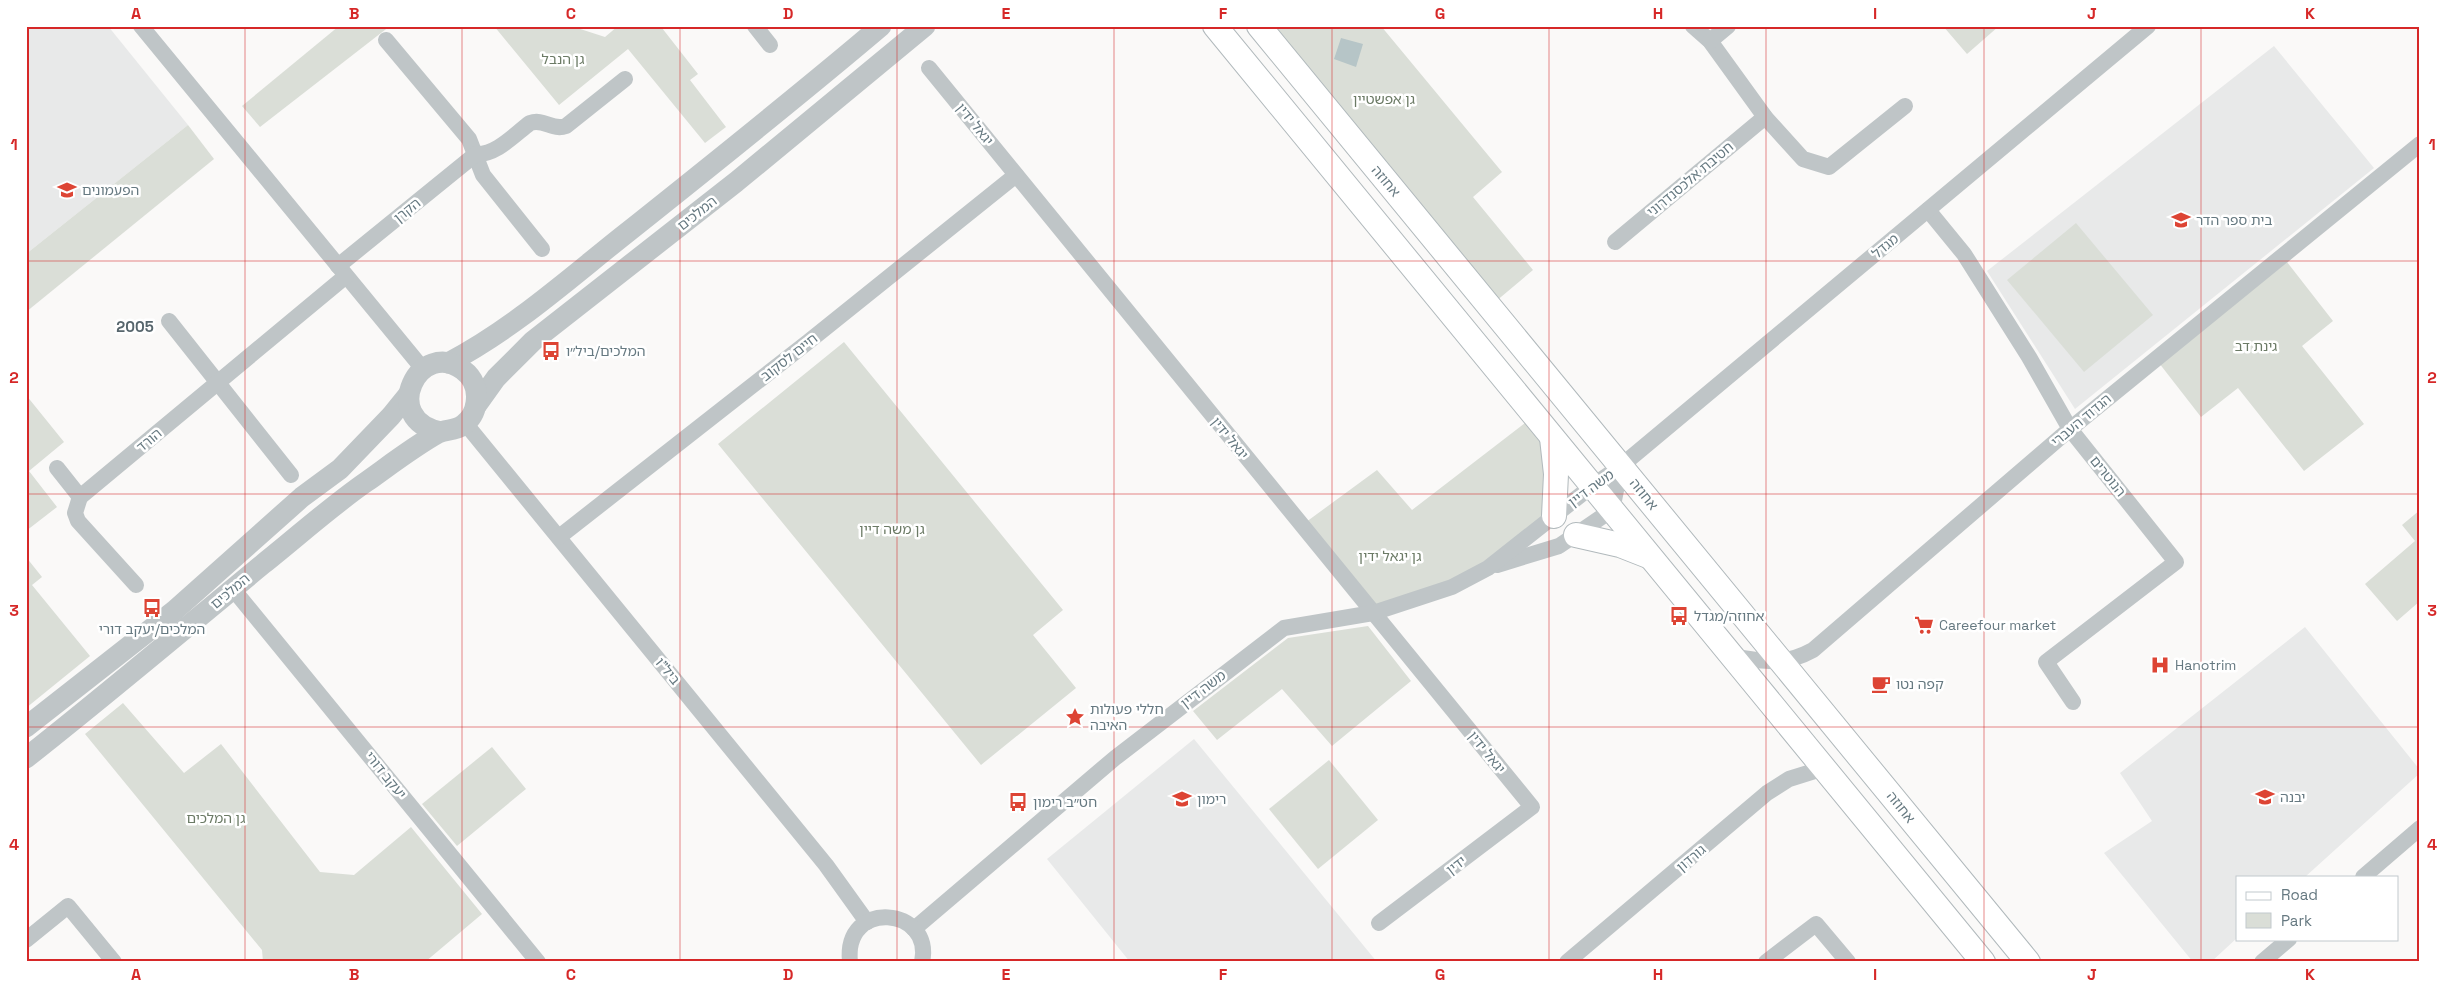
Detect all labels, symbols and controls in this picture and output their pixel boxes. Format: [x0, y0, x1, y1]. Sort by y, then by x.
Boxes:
text: A [131, 3, 141, 24]
text: B [349, 3, 359, 24]
text: C [566, 3, 576, 24]
text: D [783, 3, 793, 24]
text: E [1002, 3, 1011, 24]
text: F [1219, 3, 1228, 24]
text: G [1435, 3, 1445, 24]
text: H [1653, 3, 1663, 24]
text: I [1873, 3, 1877, 24]
text: J [2087, 3, 2097, 24]
text: K [2305, 3, 2315, 24]
park label: גן הנבל [542, 50, 584, 68]
park label: גן אפשטיין [1353, 90, 1415, 108]
street label: יגאל ידין [952, 99, 998, 149]
text: 1 [10, 134, 18, 155]
text: 1 [2428, 134, 2436, 155]
street label: חטיבת אלכסנדרוני [1643, 138, 1737, 220]
street label: אחוזה [1368, 162, 1404, 201]
school or university icon: הפעמונים [56, 179, 78, 201]
place label: הפעמונים [82, 181, 139, 199]
street label: המלכים [674, 192, 720, 234]
street label: הקרן [390, 194, 424, 226]
school or university icon: בית ספר הדר [2170, 209, 2192, 231]
place label: בית ספר הדר [2196, 211, 2272, 229]
street label: מגדל [1868, 230, 1902, 262]
district label: 2005 [116, 317, 154, 336]
street label: חיים לסקוב [757, 329, 821, 385]
park label: גינת דב [2235, 337, 2277, 355]
bus stop icon: המלכים/ביל״ו [540, 340, 562, 362]
place label: המלכים/ביל״ו [566, 342, 645, 360]
text: 2 [9, 367, 19, 388]
text: 2 [2427, 367, 2437, 388]
street label: הגדוד העברי [2047, 390, 2115, 450]
street label: יגאל ידין [1207, 413, 1253, 463]
street label: הורד [133, 424, 165, 456]
street label: הנוטרים [2086, 452, 2130, 500]
street label: משה דיין [1565, 465, 1617, 511]
street label: אחוזה [1626, 474, 1662, 514]
park label: גן משה דיין [859, 520, 925, 538]
park label: גן יגאל ידין [1359, 547, 1421, 565]
street label: המלכים [207, 569, 253, 613]
bus stop icon: המלכים/יעקב דורי [141, 597, 163, 619]
text: 3 [9, 600, 19, 621]
text: 3 [2427, 600, 2437, 621]
bus stop icon: אחוזה/מגדל [1668, 605, 1690, 627]
place label: אחוזה/מגדל [1694, 607, 1764, 625]
supermarket icon: Careefour market [1913, 614, 1935, 636]
place label: Careefour market [1939, 616, 2056, 634]
place label: המלכים/יעקב דורי [99, 620, 205, 638]
street label: ביל"ו [652, 654, 684, 688]
hospital icon: Hanotrim [2149, 654, 2171, 676]
place label: Hanotrim [2175, 656, 2236, 674]
street label: משה דיין [1177, 666, 1229, 712]
cafe icon: קפה נטו [1870, 673, 1892, 695]
place label: קפה נטו [1896, 675, 1944, 693]
place label: חללי פעולות האיבה [1090, 700, 1164, 734]
place icon: חללי פעולות האיבה [1064, 706, 1086, 728]
street label: יגאל ידין [1464, 727, 1510, 777]
street label: יעקב דורי [361, 748, 411, 802]
school or university icon: יבנה [2254, 786, 2276, 808]
street label: אחוזה [1883, 787, 1919, 827]
school or university icon: רימון [1171, 788, 1193, 810]
place label: יבנה [2280, 788, 2305, 806]
place label: רימון [1197, 790, 1226, 808]
bus stop icon: חט״ב רימון [1007, 791, 1029, 813]
place label: חט״ב רימון [1033, 793, 1097, 811]
park label: גן המלכים [187, 809, 245, 827]
text: 4 [9, 834, 19, 855]
text: 4 [2427, 834, 2437, 855]
street label: גורדון [1673, 840, 1709, 876]
street label: ידין [1442, 852, 1470, 878]
legend [2236, 876, 2398, 940]
text: Road [2281, 885, 2318, 904]
text: Park [2281, 911, 2312, 930]
text: A [131, 964, 141, 985]
text: B [349, 964, 359, 985]
text: C [566, 964, 576, 985]
text: D [783, 964, 793, 985]
text: E [1002, 964, 1011, 985]
text: F [1219, 964, 1228, 985]
text: G [1435, 964, 1445, 985]
text: H [1653, 964, 1663, 985]
text: I [1873, 964, 1877, 985]
text: J [2087, 964, 2097, 985]
text: K [2305, 964, 2315, 985]

